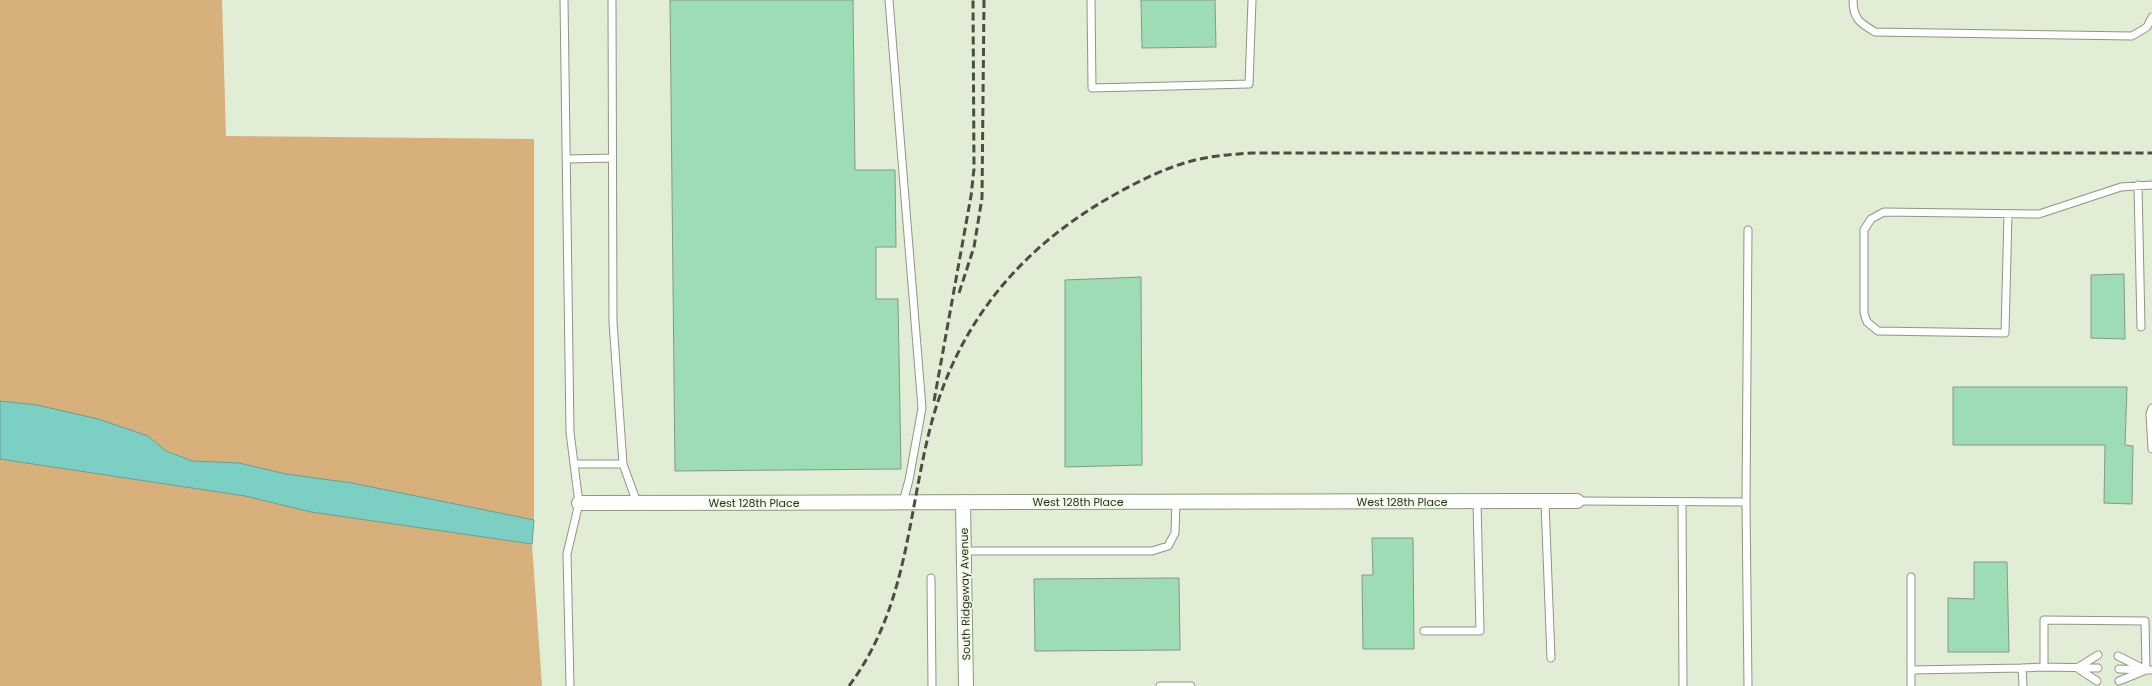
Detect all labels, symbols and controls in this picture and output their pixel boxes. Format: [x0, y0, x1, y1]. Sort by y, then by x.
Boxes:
street label: West 128th Place [1032, 494, 1124, 510]
street label: West 128th Place [1356, 494, 1448, 510]
street label: West 128th Place [708, 495, 800, 511]
street label: South Ridgeway Avenue [956, 527, 974, 660]

